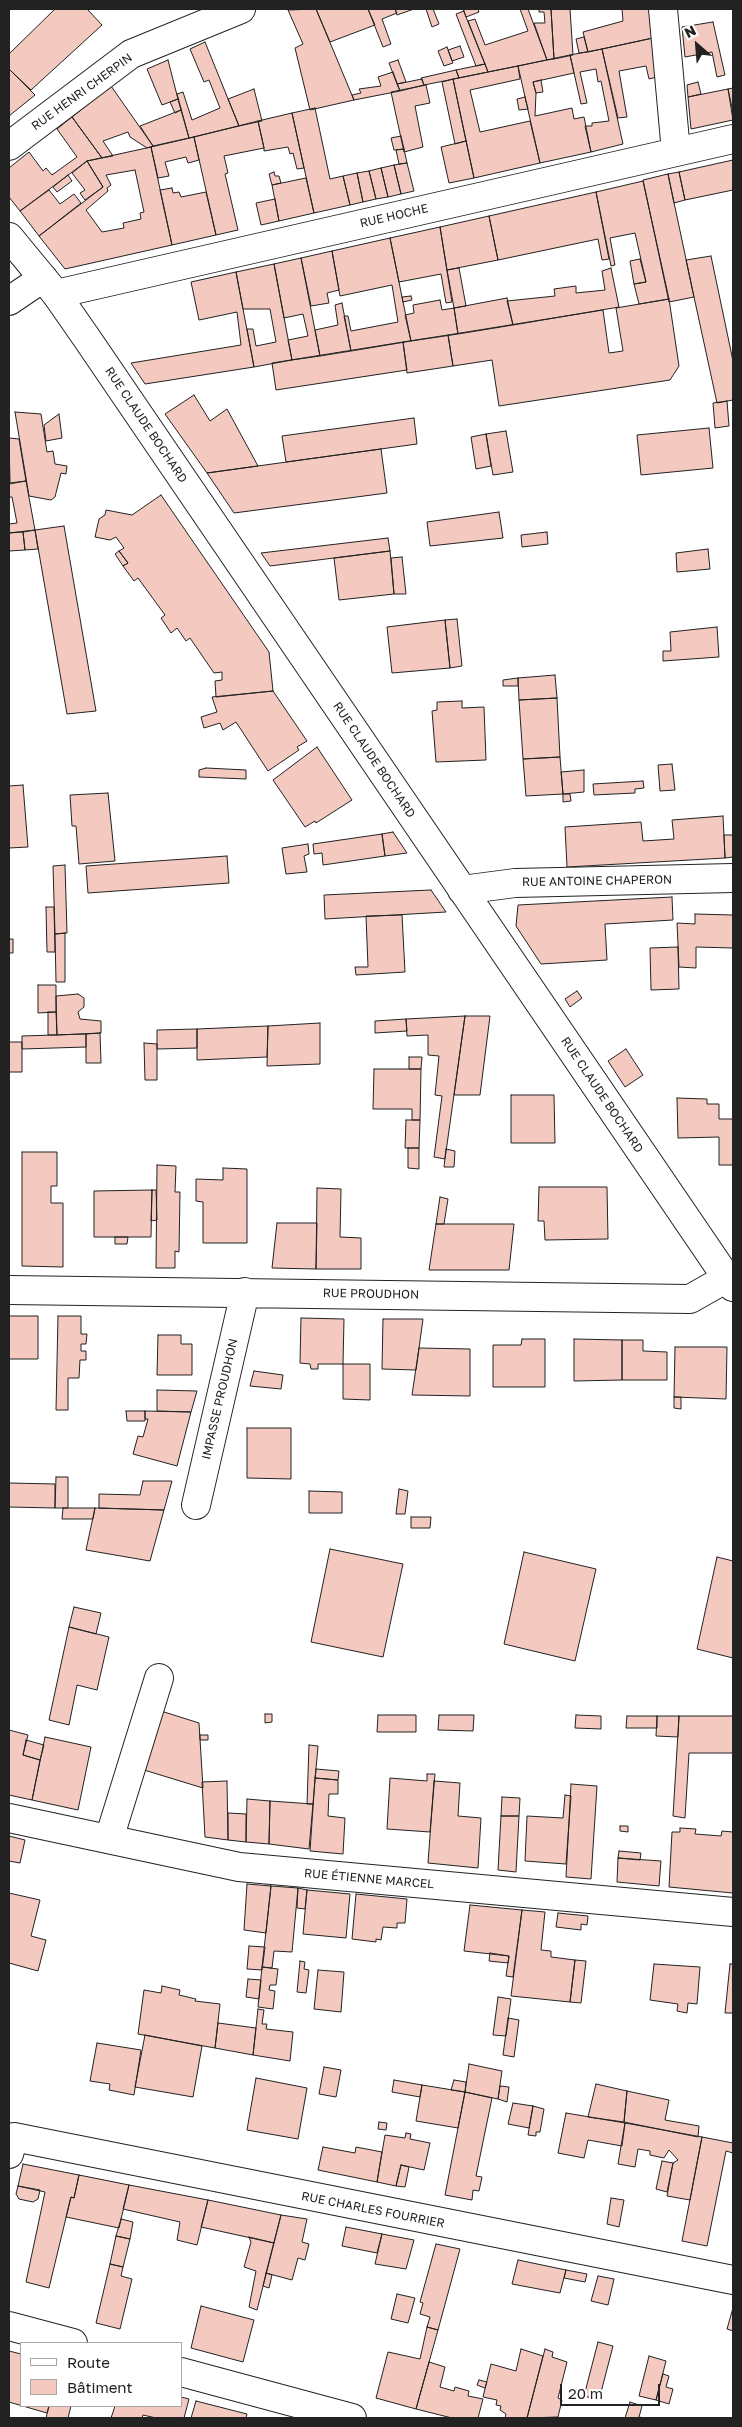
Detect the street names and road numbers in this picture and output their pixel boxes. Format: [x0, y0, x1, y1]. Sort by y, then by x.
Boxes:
street label: RUE HENRI CHERPIN [29, 51, 135, 133]
street label: RUE HOCHE [358, 201, 430, 231]
street label: RUE CLAUDE BOCHARD [102, 364, 190, 486]
street label: RUE CLAUDE BOCHARD [330, 699, 418, 821]
street label: RUE ANTOINE CHAPERON [522, 872, 672, 890]
street label: RUE CLAUDE BOCHARD [558, 1034, 646, 1156]
street label: RUE PROUDHON [323, 1286, 419, 1302]
street label: IMPASSE PROUDHON [199, 1337, 241, 1461]
street label: RUE ÉTIENNE MARCEL [303, 1866, 435, 1892]
street label: RUE CHARLES FOURRIER [300, 2189, 446, 2231]

